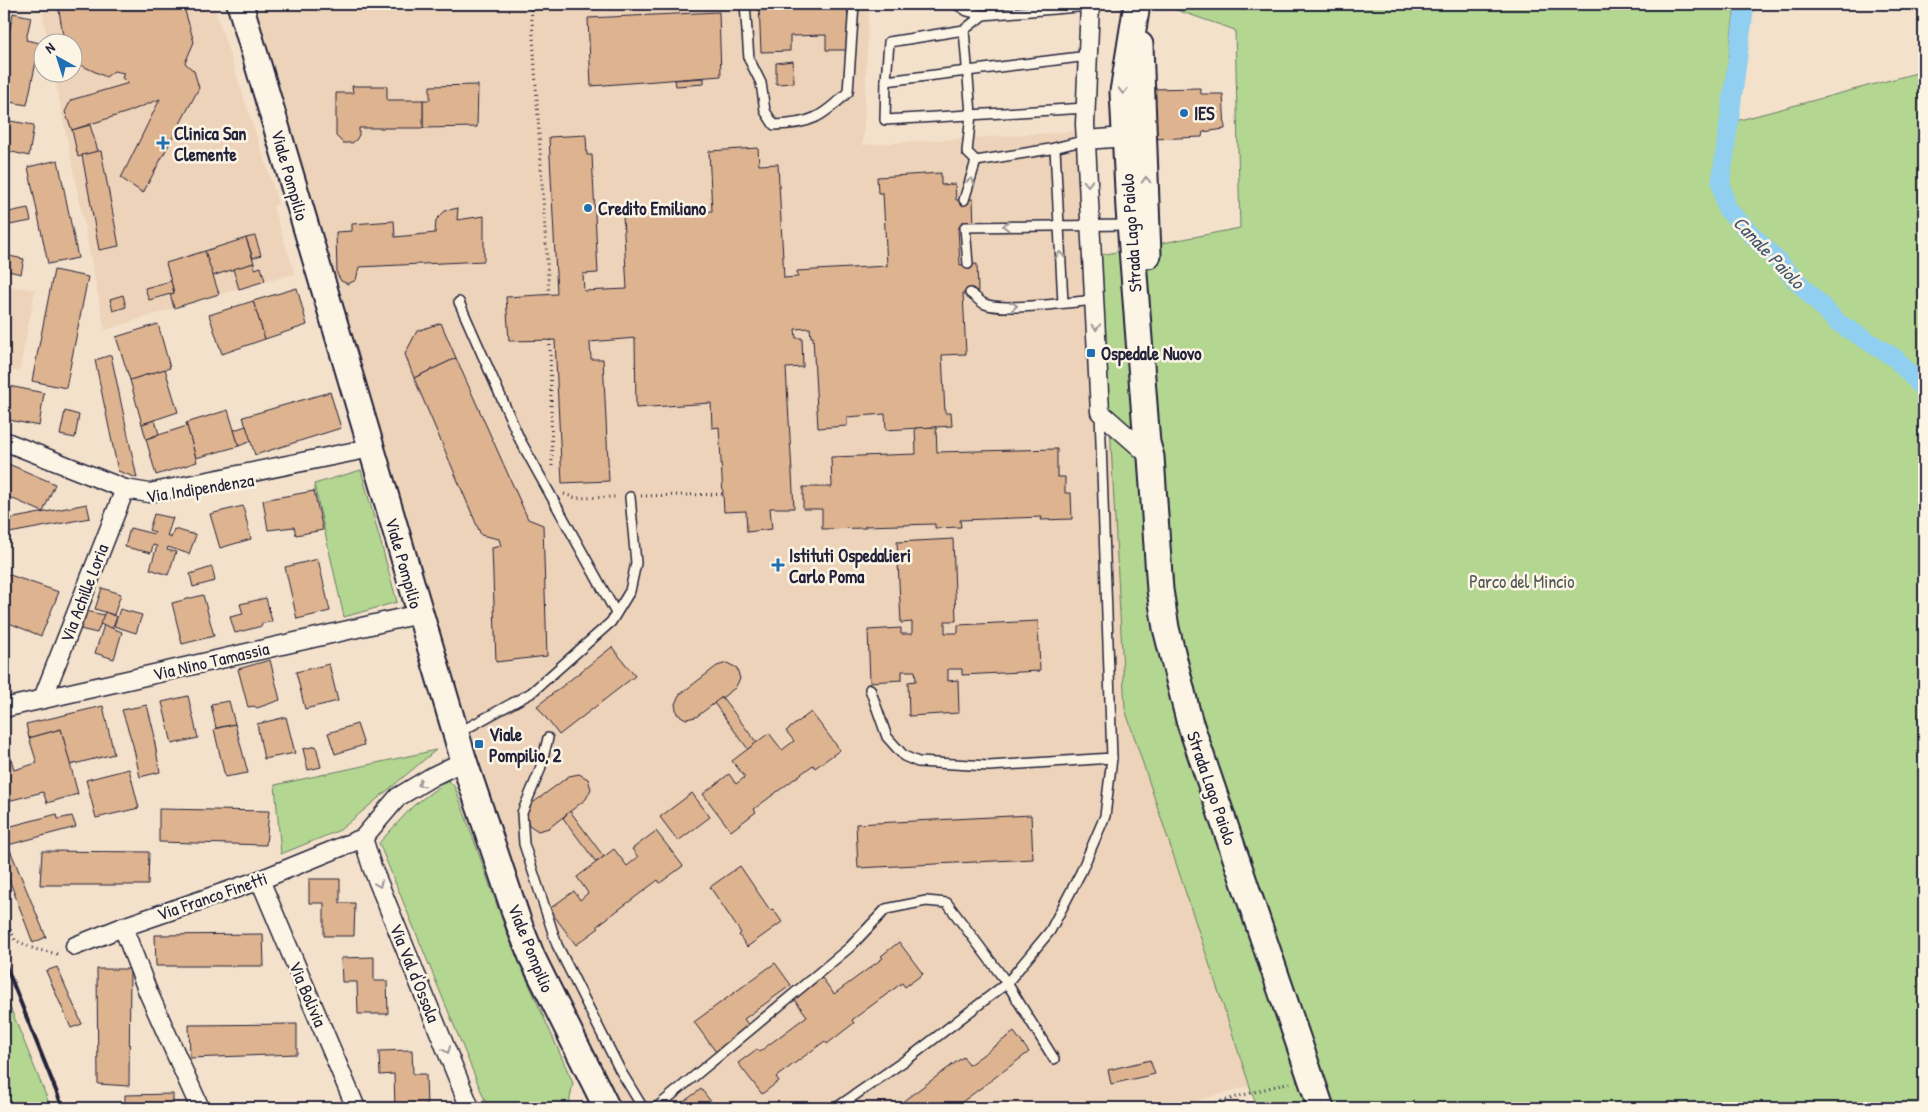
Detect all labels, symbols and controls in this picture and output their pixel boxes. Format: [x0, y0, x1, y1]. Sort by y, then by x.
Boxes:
north arrow [32, 32, 82, 82]
text: N [41, 37, 59, 57]
one-way arrow [1118, 88, 1128, 95]
place label: IES [1194, 101, 1215, 126]
marker: IES [1178, 107, 1190, 119]
place label: Clinica San Clemente [174, 121, 247, 167]
street label: Viale Pompilio [265, 127, 315, 223]
marker: Clinica San Clemente [156, 136, 170, 150]
street label: Strada Lago Paiolo [1114, 173, 1148, 293]
one-way arrow [1141, 176, 1151, 184]
one-way arrow [965, 177, 975, 185]
one-way arrow [1082, 179, 1093, 187]
place label: Credito Emiliano [598, 196, 707, 221]
marker: Credito Emiliano [582, 202, 594, 214]
water label: Canale Paiolo [1728, 210, 1811, 295]
one-way arrow [1001, 221, 1009, 231]
one-way arrow [1055, 250, 1066, 258]
one-way arrow [1011, 301, 1019, 312]
one-way arrow [1090, 323, 1101, 331]
place label: Ospedale Nuovo [1101, 341, 1202, 367]
marker: Ospedale Nuovo [1085, 347, 1097, 359]
street label: Via Indipendenza [144, 467, 256, 509]
street label: Viale Pompilio [379, 515, 429, 611]
street label: Via Achille Loria [54, 540, 114, 646]
place label: Istituti Ospedalieri Carlo Poma [789, 543, 911, 589]
marker: Istituti Ospedalieri Carlo Poma [771, 558, 785, 572]
park label: Parco del Mincio [1469, 569, 1575, 594]
street label: Via Nino Tamassia [151, 636, 271, 686]
place label: Viale Pompilio, 2 [489, 722, 562, 769]
street label: Strada Lago Paiolo [1181, 728, 1243, 848]
marker: Viale Pompilio, 2 [473, 738, 485, 750]
one-way arrow [417, 777, 426, 787]
street label: Via Franco Finetti [154, 865, 270, 927]
one-way arrow [372, 879, 383, 888]
street label: Viale Pompilio [502, 900, 560, 996]
street label: Via Val d'Ossola [384, 920, 446, 1026]
street label: Via Bolivia [283, 957, 333, 1031]
one-way arrow [441, 1045, 451, 1054]

